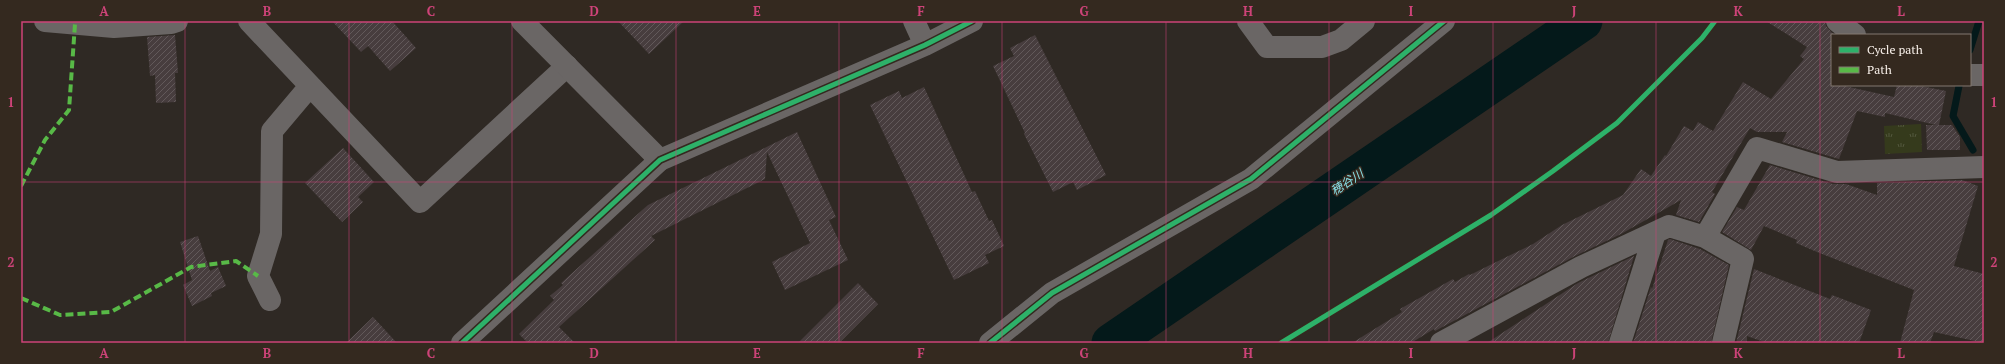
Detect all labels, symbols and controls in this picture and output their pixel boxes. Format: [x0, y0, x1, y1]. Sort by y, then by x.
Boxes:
text: A [99, 2, 109, 20]
text: B [263, 2, 271, 20]
text: C [427, 2, 435, 20]
text: D [589, 2, 599, 20]
text: E [753, 2, 761, 20]
text: F [917, 2, 925, 20]
text: G [1079, 2, 1089, 20]
text: H [1243, 2, 1253, 20]
text: I [1409, 2, 1414, 20]
text: J [1572, 2, 1577, 20]
text: K [1733, 2, 1743, 20]
text: L [1897, 2, 1905, 20]
legend [1831, 34, 1971, 86]
text: Cycle path [1867, 42, 1923, 57]
text: Path [1867, 62, 1892, 77]
text: 1 [7, 93, 15, 111]
text: 1 [1990, 93, 1998, 111]
water label: 穂谷川 [1328, 165, 1368, 198]
text: 2 [7, 253, 15, 271]
text: 2 [1990, 253, 1998, 271]
text: A [99, 344, 109, 362]
text: B [263, 344, 271, 362]
text: C [427, 344, 435, 362]
text: D [589, 344, 599, 362]
text: E [753, 344, 761, 362]
text: F [917, 344, 925, 362]
text: G [1079, 344, 1089, 362]
text: H [1243, 344, 1253, 362]
text: I [1409, 344, 1414, 362]
text: J [1572, 344, 1577, 362]
text: K [1733, 344, 1743, 362]
text: L [1897, 344, 1905, 362]

